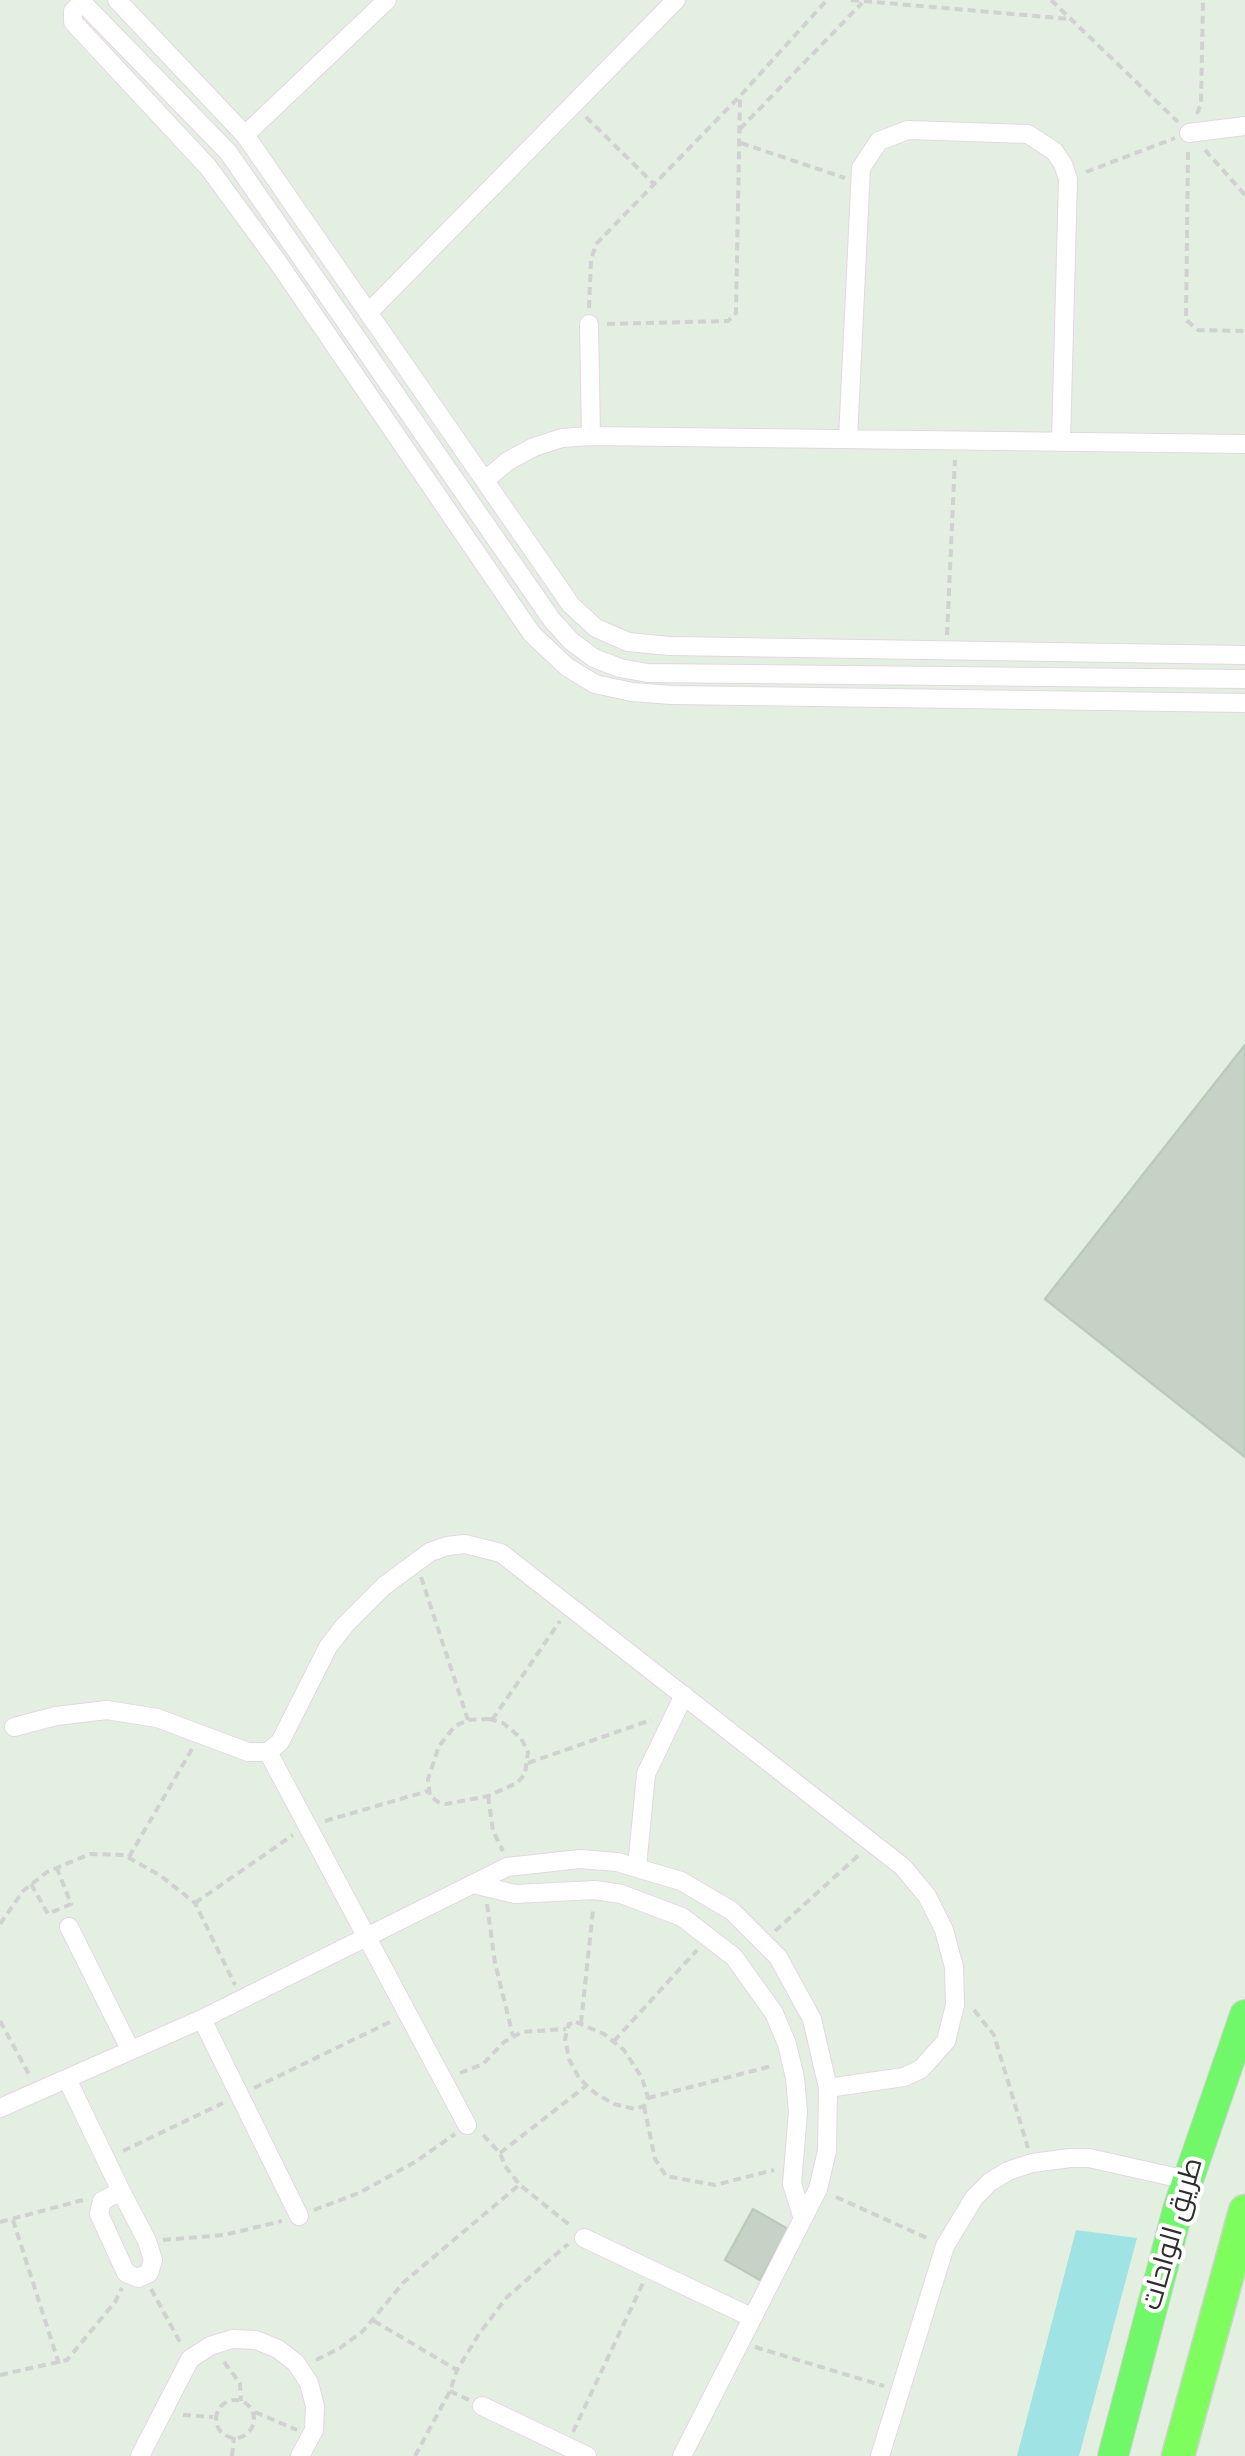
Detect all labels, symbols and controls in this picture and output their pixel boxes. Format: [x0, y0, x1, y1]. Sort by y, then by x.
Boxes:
street label: طريق الواحات [1135, 2154, 1211, 2314]

